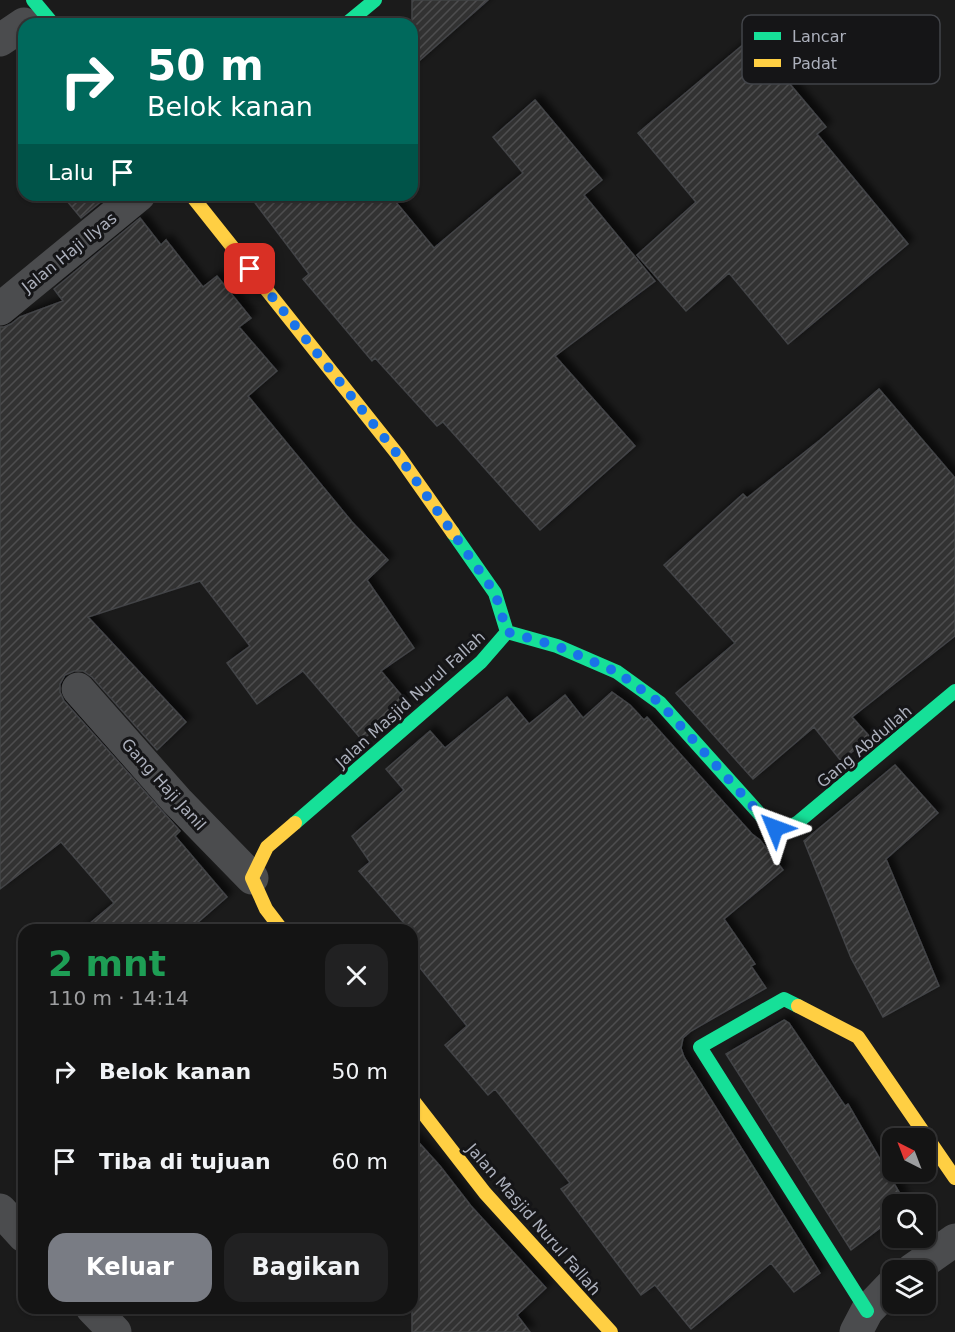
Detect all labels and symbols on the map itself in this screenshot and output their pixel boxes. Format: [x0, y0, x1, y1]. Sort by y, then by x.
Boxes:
legend [742, 15, 940, 84]
text: Lancar [792, 27, 846, 46]
text: Padat [792, 54, 837, 73]
street label: Jalan Haji Ilyas [17, 208, 121, 297]
pin [224, 243, 275, 294]
street label: Jalan Masjid Nurul Fallah [331, 627, 489, 772]
street label: Gang Abdullah [813, 701, 916, 792]
street label: Gang Haji Janil [117, 735, 210, 834]
position arrow [743, 796, 807, 860]
north arrow [882, 1128, 936, 1182]
street label: Jalan Masjid Nurul Fallah [462, 1139, 605, 1299]

